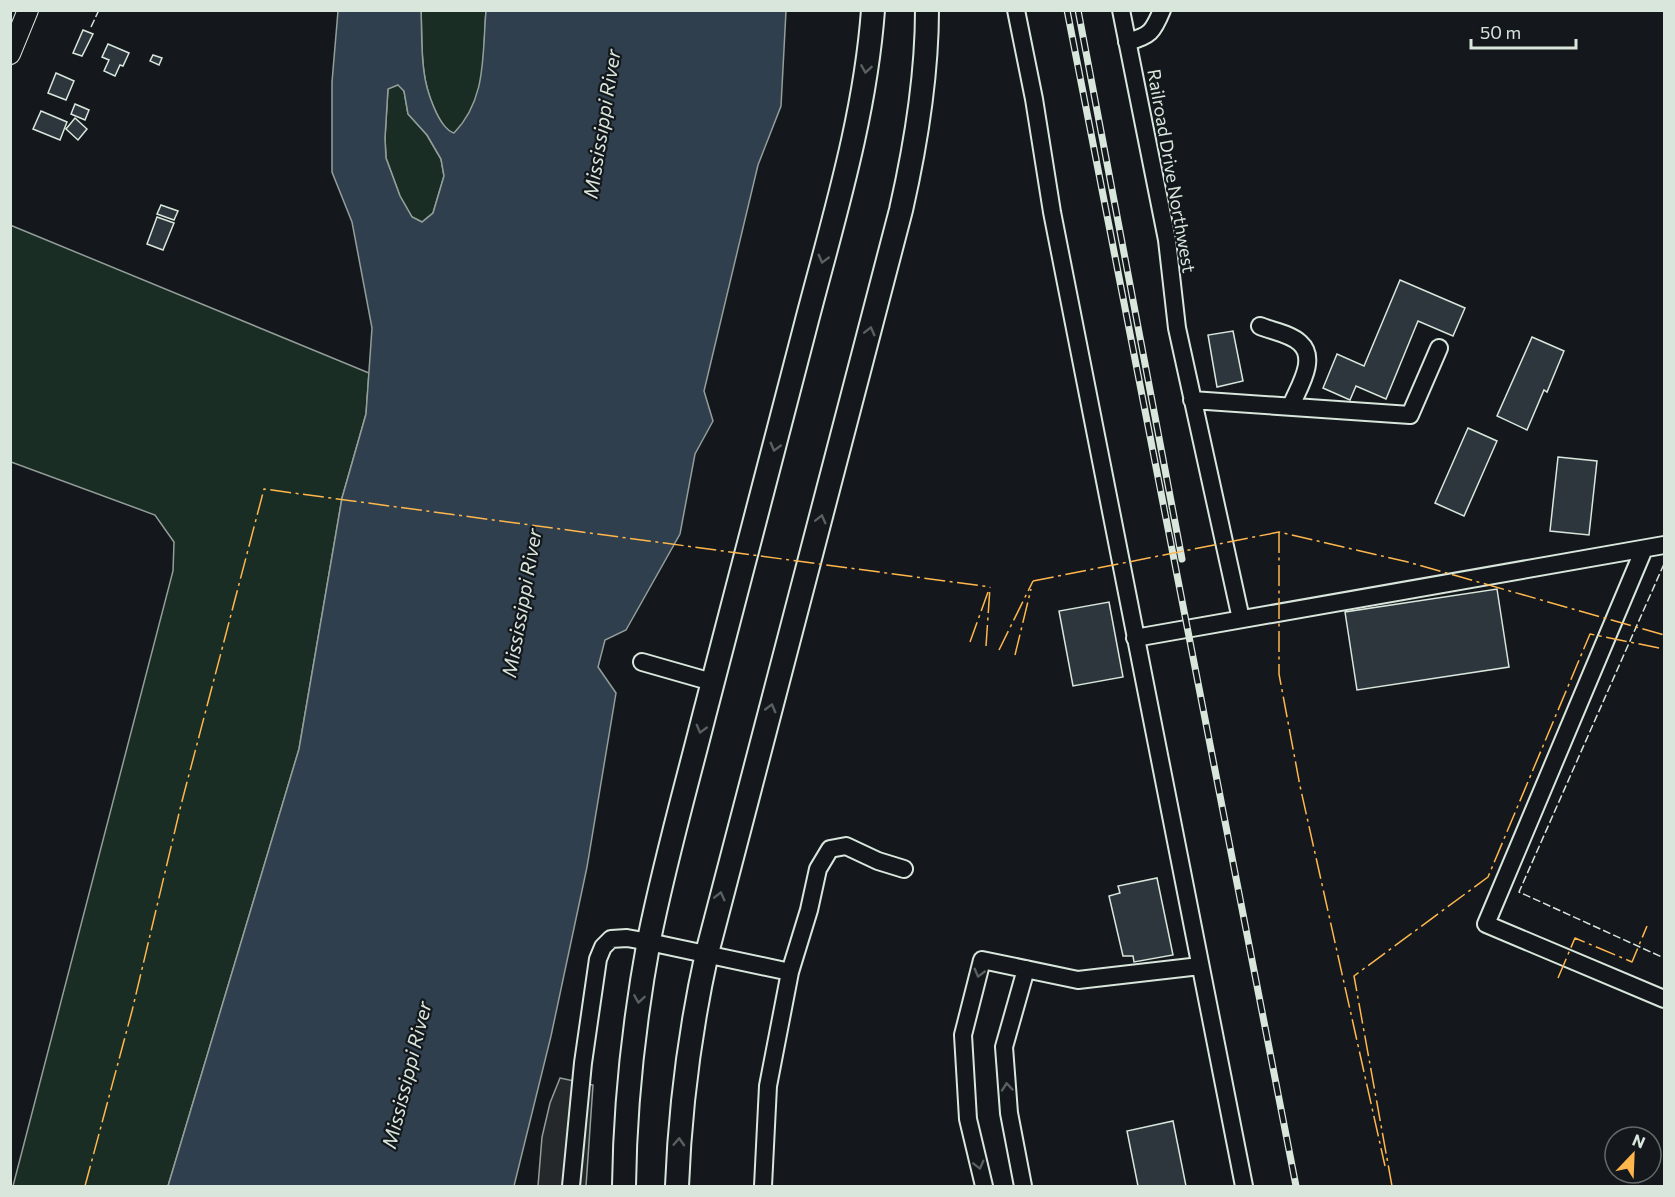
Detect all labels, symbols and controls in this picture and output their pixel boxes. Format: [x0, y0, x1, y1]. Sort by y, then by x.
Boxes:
scale bar [1471, 12, 1576, 50]
text: 50 m [1480, 21, 1521, 43]
water label: Mississippi River [577, 47, 625, 200]
one-way arrow [861, 64, 873, 73]
street label: Railroad Drive Northwest [1143, 67, 1201, 274]
one-way arrow [818, 254, 831, 264]
one-way arrow [863, 326, 876, 336]
one-way arrow [769, 442, 782, 452]
one-way arrow [813, 515, 826, 525]
water label: Mississippi River [496, 526, 546, 679]
one-way arrow [763, 703, 776, 713]
one-way arrow [696, 723, 708, 734]
one-way arrow [713, 891, 726, 901]
one-way arrow [974, 967, 986, 978]
one-way arrow [634, 995, 646, 1004]
water label: Mississippi River [376, 998, 436, 1151]
one-way arrow [1001, 1083, 1014, 1092]
north arrow [1603, 1125, 1663, 1185]
text: N [1630, 1130, 1648, 1152]
one-way arrow [672, 1138, 685, 1147]
one-way arrow [972, 1159, 985, 1169]

